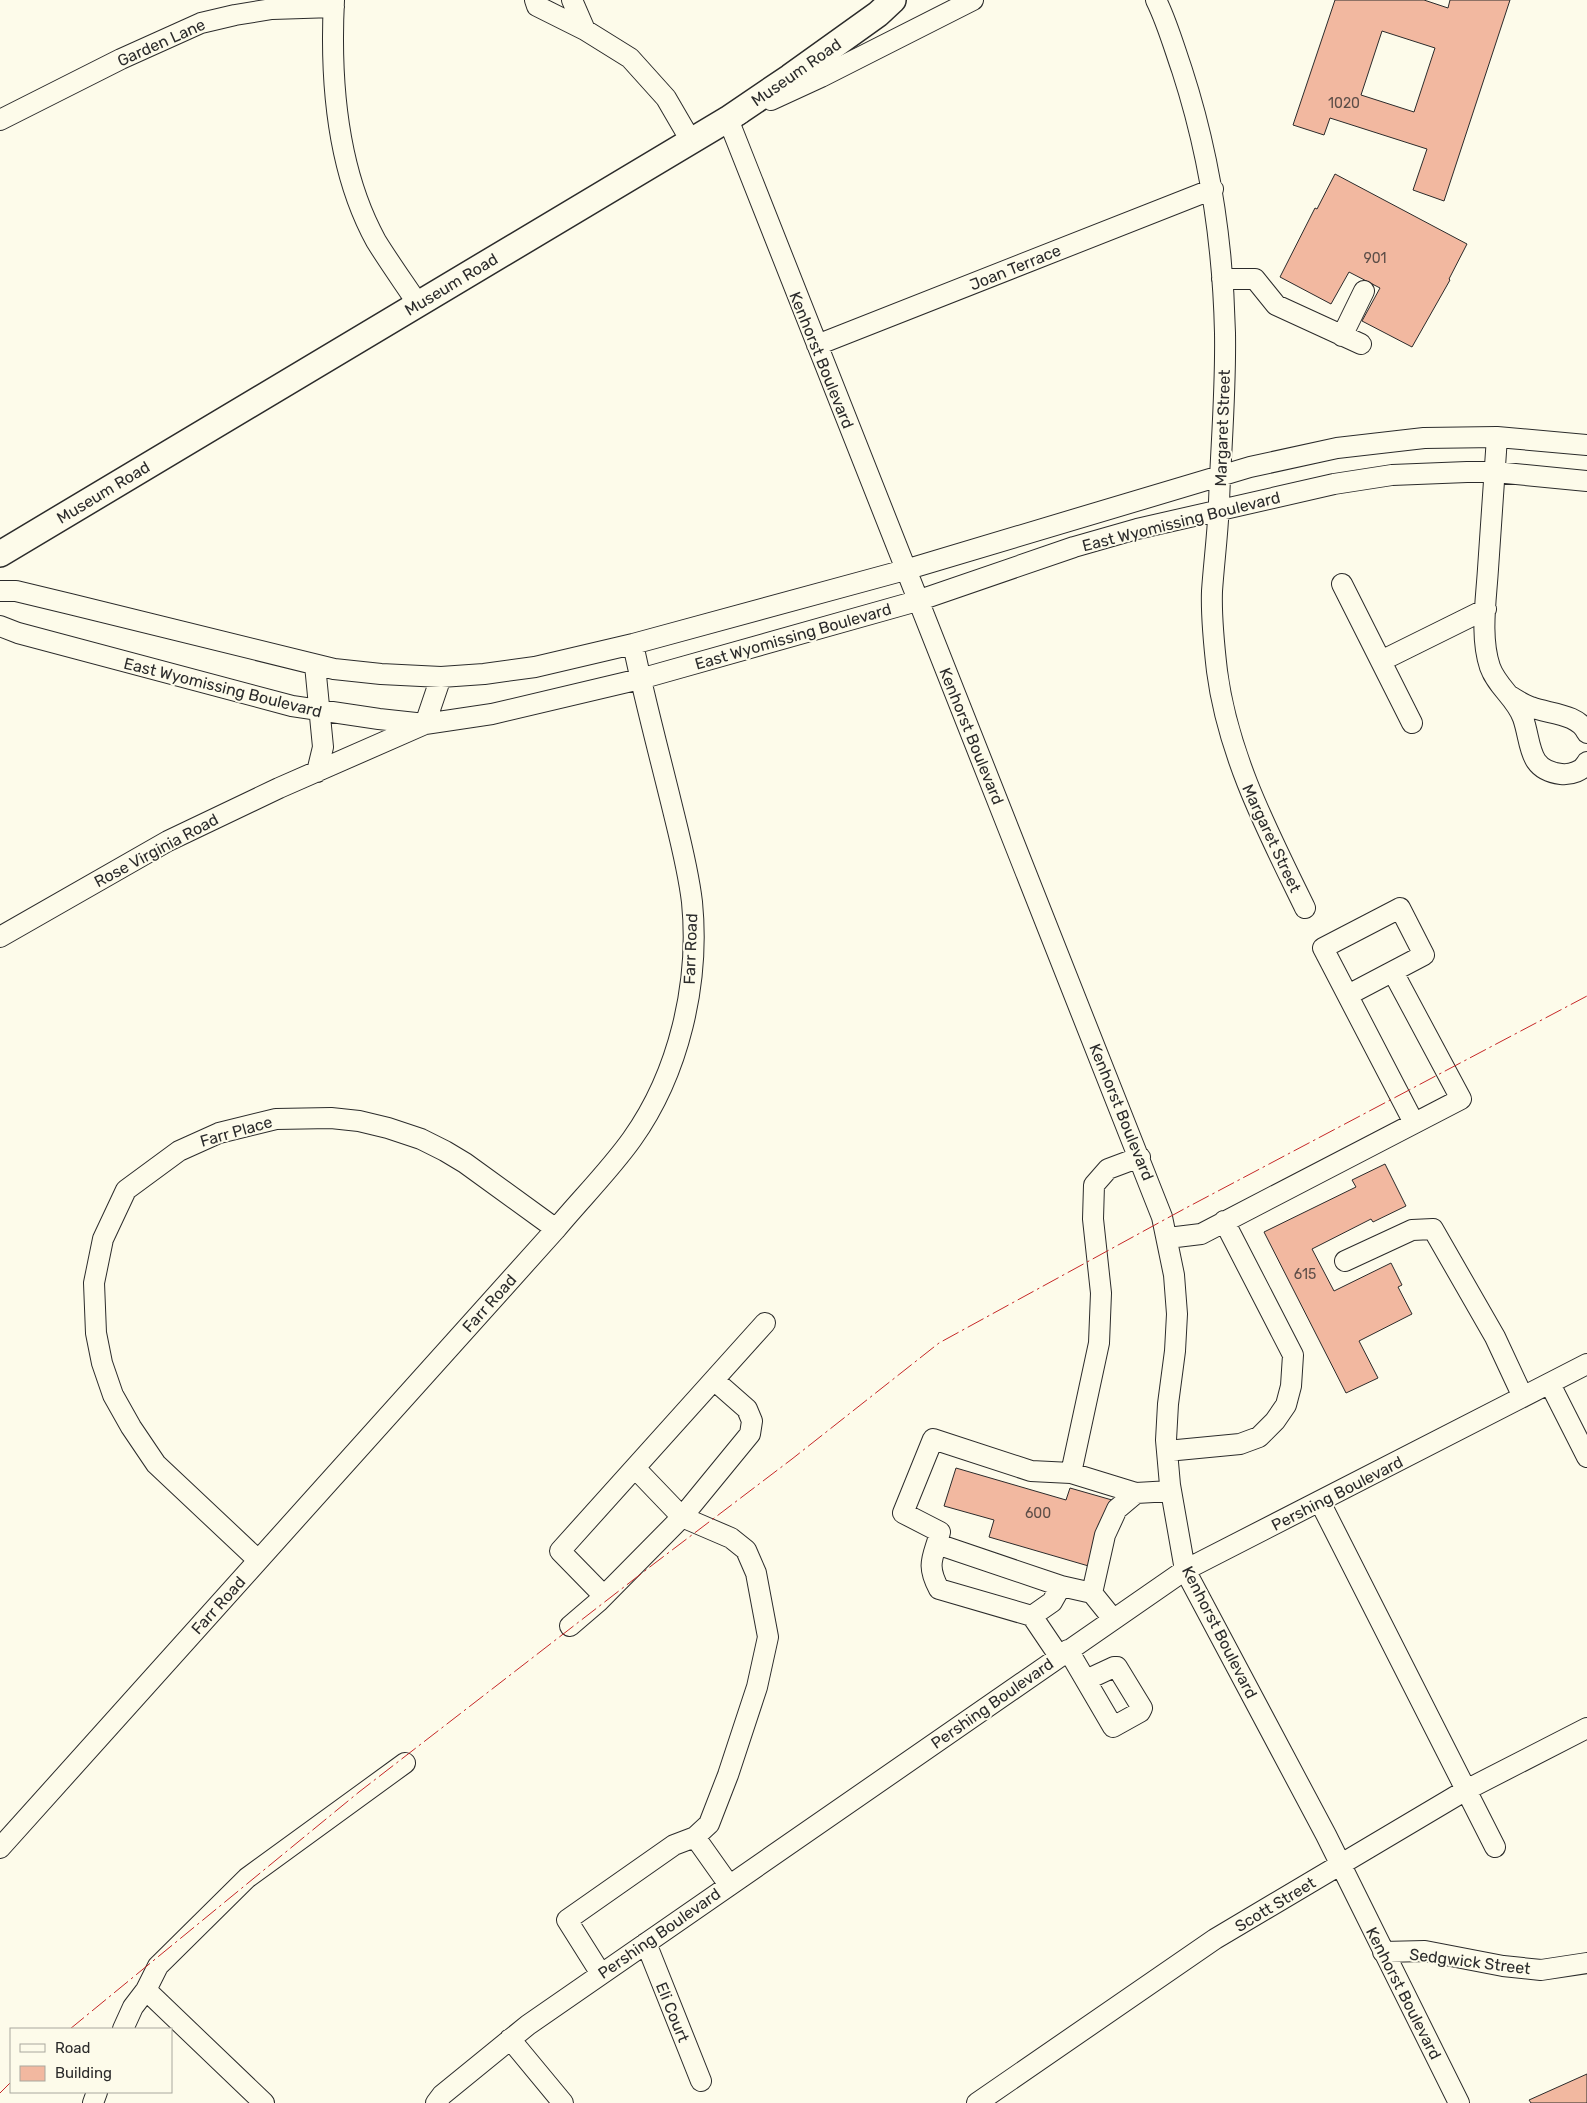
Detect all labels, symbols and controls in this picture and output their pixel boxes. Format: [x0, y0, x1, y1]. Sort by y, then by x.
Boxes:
street label: Garden Lane [114, 15, 208, 70]
street label: Museum Road [748, 34, 845, 110]
house number: 1020 [1328, 95, 1360, 112]
street label: Joan Terrace [967, 241, 1064, 294]
street label: Museum Road [401, 249, 501, 320]
house number: 901 [1363, 250, 1387, 267]
street label: Kenhorst Boulevard [785, 289, 858, 431]
street label: Margaret Street [1211, 369, 1234, 487]
street label: Museum Road [53, 457, 153, 528]
street label: East Wyomissing Boulevard [1080, 488, 1282, 555]
street label: East Wyomissing Boulevard [693, 599, 894, 674]
street label: East Wyomissing Boulevard [122, 654, 324, 721]
street label: Kenhorst Boulevard [935, 665, 1008, 807]
street label: Margaret Street [1238, 781, 1305, 895]
street label: Rose Virginia Road [91, 810, 222, 891]
street label: Farr Road [680, 913, 701, 985]
street label: Kenhorst Boulevard [1085, 1041, 1158, 1183]
street label: Farr Place [198, 1112, 274, 1151]
house number: 615 [1294, 1266, 1316, 1283]
street label: Farr Road [458, 1270, 520, 1336]
street label: Pershing Boulevard [1268, 1452, 1406, 1535]
house number: 600 [1025, 1505, 1051, 1522]
street label: Kenhorst Boulevard [1178, 1563, 1261, 1702]
street label: Farr Road [187, 1572, 249, 1638]
street label: Pershing Boulevard [927, 1654, 1057, 1753]
street label: Scott Street [1232, 1873, 1319, 1936]
street label: Pershing Boulevard [594, 1884, 724, 1983]
street label: Kenhorst Boulevard [1362, 1924, 1445, 2063]
street label: Sedgwick Street [1408, 1945, 1532, 1978]
street label: Eli Court [652, 1979, 693, 2045]
legend [10, 2028, 172, 2093]
text: Road [55, 2039, 91, 2057]
text: Building [55, 2064, 112, 2082]

